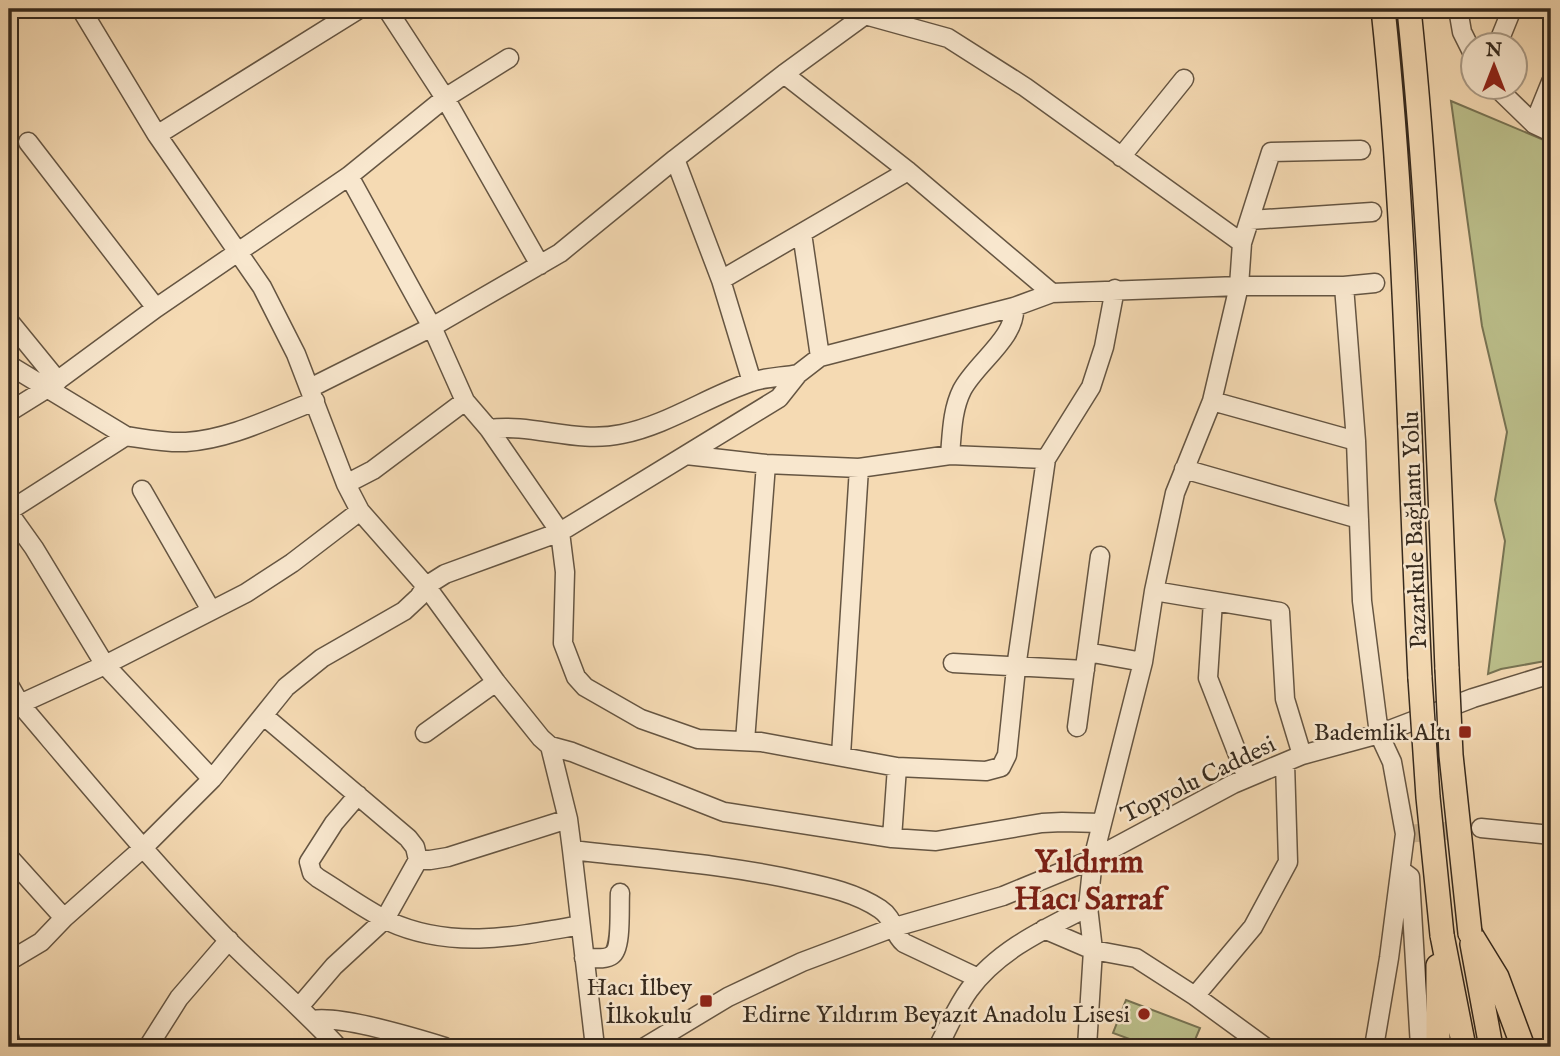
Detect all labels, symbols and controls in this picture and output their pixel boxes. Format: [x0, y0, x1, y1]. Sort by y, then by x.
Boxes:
north arrow [1458, 32, 1528, 102]
text: N [1485, 39, 1503, 63]
street label: Pazarkule Bağlantı Yolu [1396, 411, 1435, 649]
place label: Bademlik Altı [1314, 718, 1451, 749]
marker: Bademlik Altı [1457, 724, 1473, 740]
street label: Topyolu Caddesi [1116, 730, 1281, 831]
district label: Yıldırım Hacı Sarraf [1014, 843, 1169, 921]
place label: Hacı İlbey İlkokulu [586, 973, 692, 1032]
marker: Hacı İlbey İlkokulu [698, 993, 714, 1009]
place label: Edirne Yıldırım Beyazıt Anadolu Lisesi [742, 1000, 1130, 1031]
marker: Edirne Yıldırım Beyazıt Anadolu Lisesi [1136, 1006, 1152, 1022]

